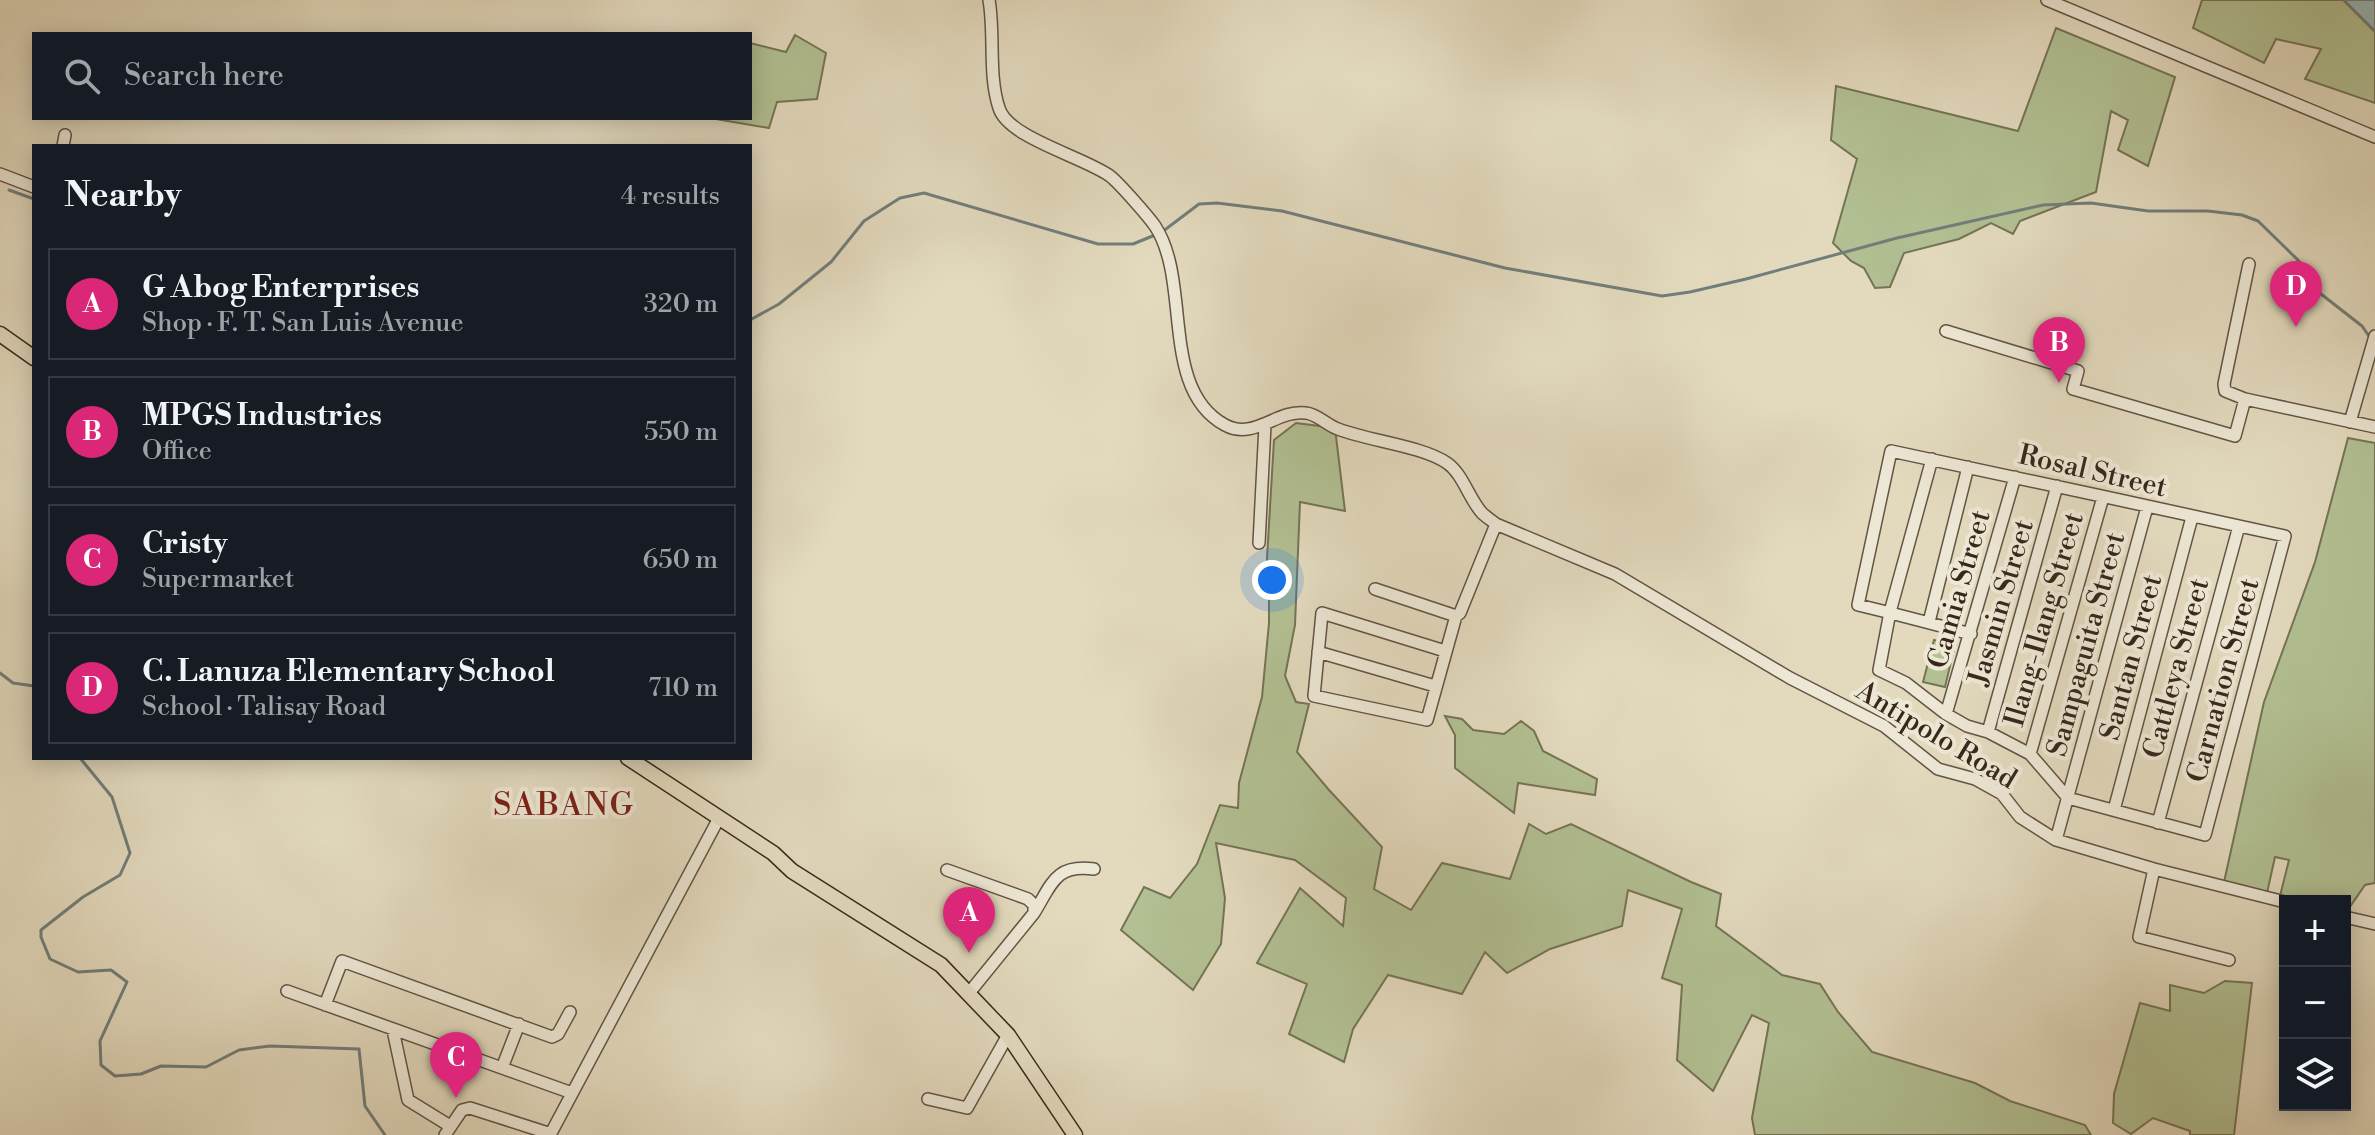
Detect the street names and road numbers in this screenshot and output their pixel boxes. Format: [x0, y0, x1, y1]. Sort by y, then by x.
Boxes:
street label: Rosal Street [2015, 437, 2170, 506]
street label: Camia Street [1920, 506, 1999, 673]
street label: Ilang-Ilang Street [1997, 508, 2092, 731]
street label: Jasmin Street [1961, 516, 2042, 690]
street label: Sampaguita Street [2040, 528, 2133, 760]
street label: Santan Street [2093, 571, 2170, 744]
street label: Cattleya Street [2136, 574, 2217, 762]
street label: Carnation Street [2179, 574, 2268, 786]
street label: Antipolo Road [1848, 673, 2023, 797]

